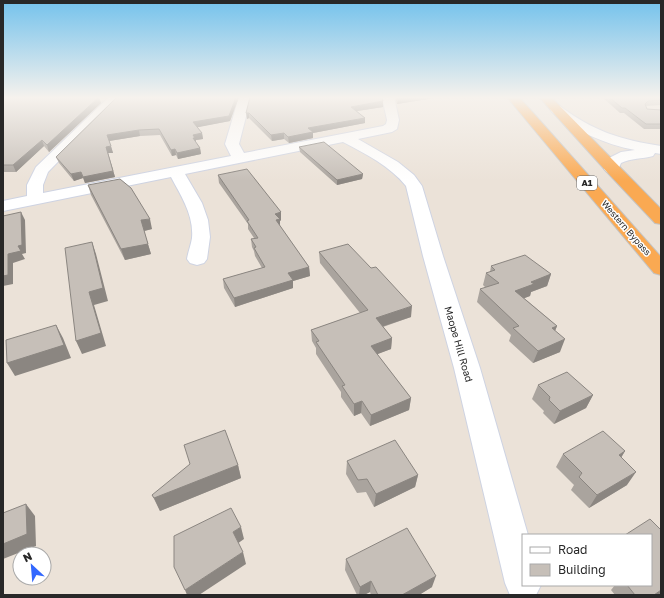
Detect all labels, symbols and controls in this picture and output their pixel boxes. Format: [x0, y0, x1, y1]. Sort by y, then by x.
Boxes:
road number: A1 [577, 176, 597, 190]
street label: Western Bypass [599, 198, 653, 258]
street label: Maope Hill Road [442, 305, 476, 383]
legend [522, 534, 652, 586]
text: Road [558, 542, 587, 557]
north arrow [12, 546, 52, 586]
text: N [21, 549, 34, 564]
text: Building [558, 562, 606, 577]

